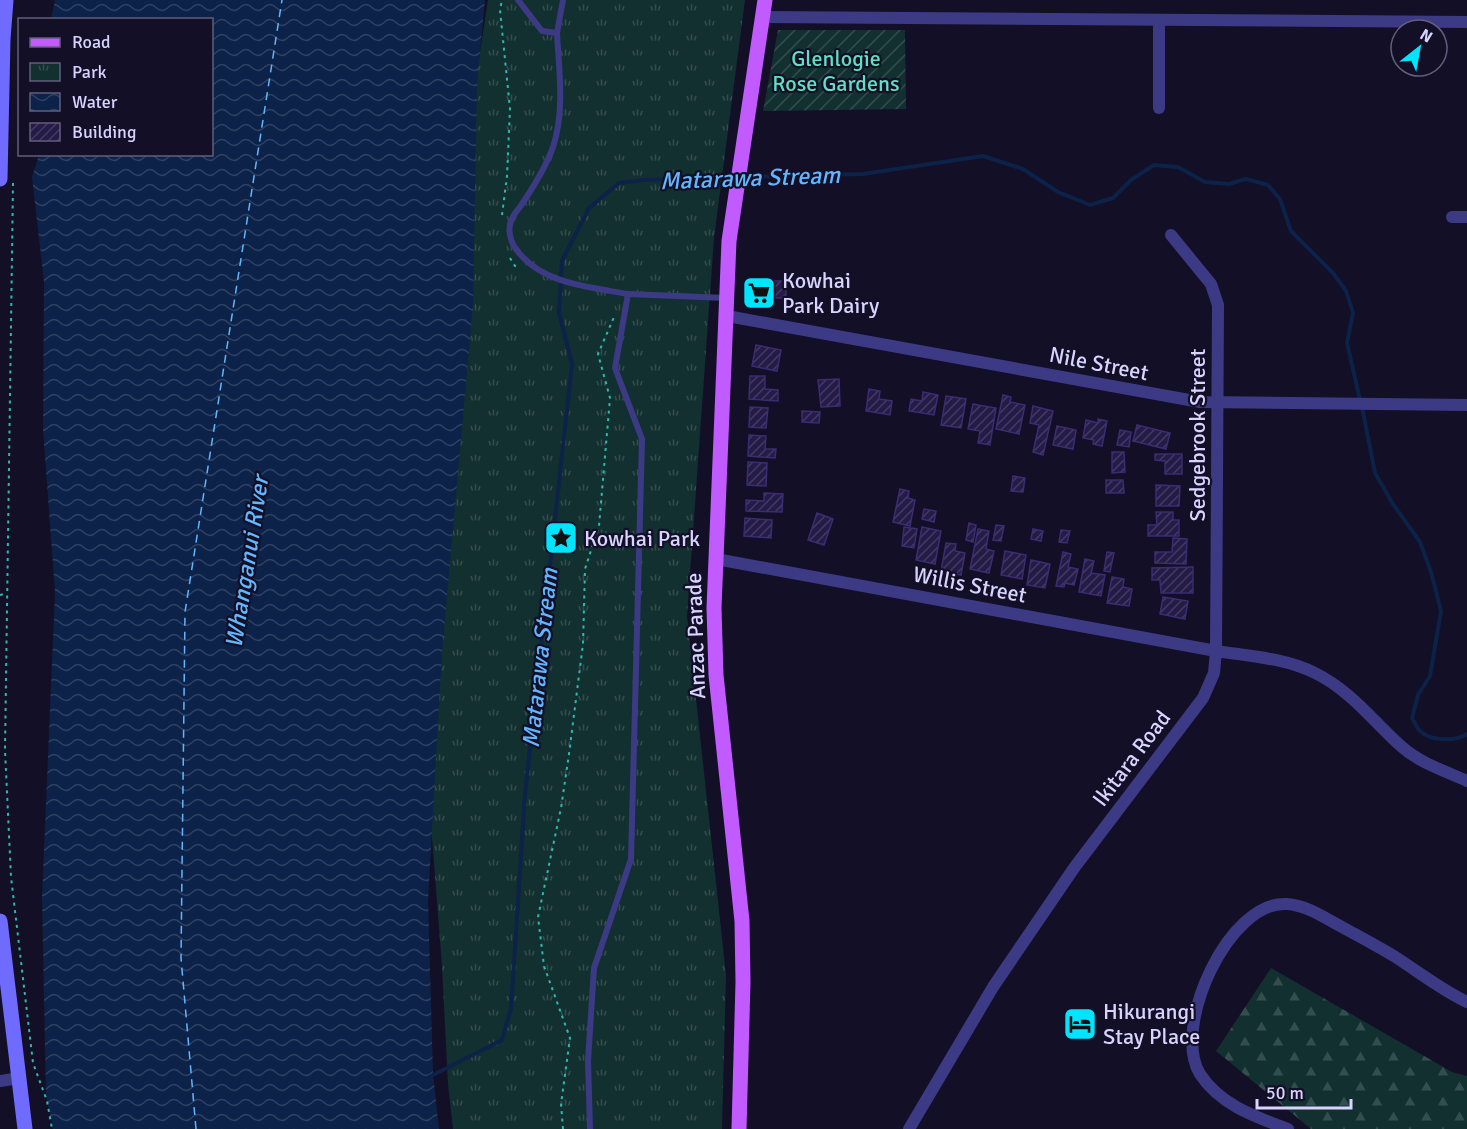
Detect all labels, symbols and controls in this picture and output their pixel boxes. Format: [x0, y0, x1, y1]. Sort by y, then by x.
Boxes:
legend [18, 18, 213, 156]
north arrow [1389, 18, 1449, 78]
text: N [1416, 25, 1436, 47]
text: Road [72, 31, 111, 53]
park label: Glenlogie Rose Gardens [772, 45, 900, 97]
text: Park [72, 61, 107, 83]
text: Water [72, 91, 118, 113]
text: Building [72, 121, 136, 143]
water label: Matarawa Stream [659, 160, 842, 196]
place label: Kowhai Park Dairy [782, 267, 880, 319]
supermarket icon: Kowhai Park Dairy [741, 275, 777, 311]
street label: Nile Street [1047, 341, 1151, 386]
street label: Sedgebrook Street [1184, 348, 1211, 521]
water label: Whanganui River [219, 471, 276, 650]
place icon: Kowhai Park [543, 520, 579, 556]
place label: Kowhai Park [584, 525, 700, 552]
street label: Willis Street [911, 560, 1029, 609]
water label: Matarawa Stream [516, 566, 564, 749]
street label: Anzac Parade [680, 572, 711, 700]
street label: Ikitara Road [1087, 705, 1176, 812]
place label: Hikurangi Stay Place [1103, 998, 1200, 1050]
hotel icon: Hikurangi Stay Place [1062, 1006, 1098, 1042]
scale bar [1257, 1072, 1352, 1110]
text: 50 m [1266, 1082, 1304, 1104]

